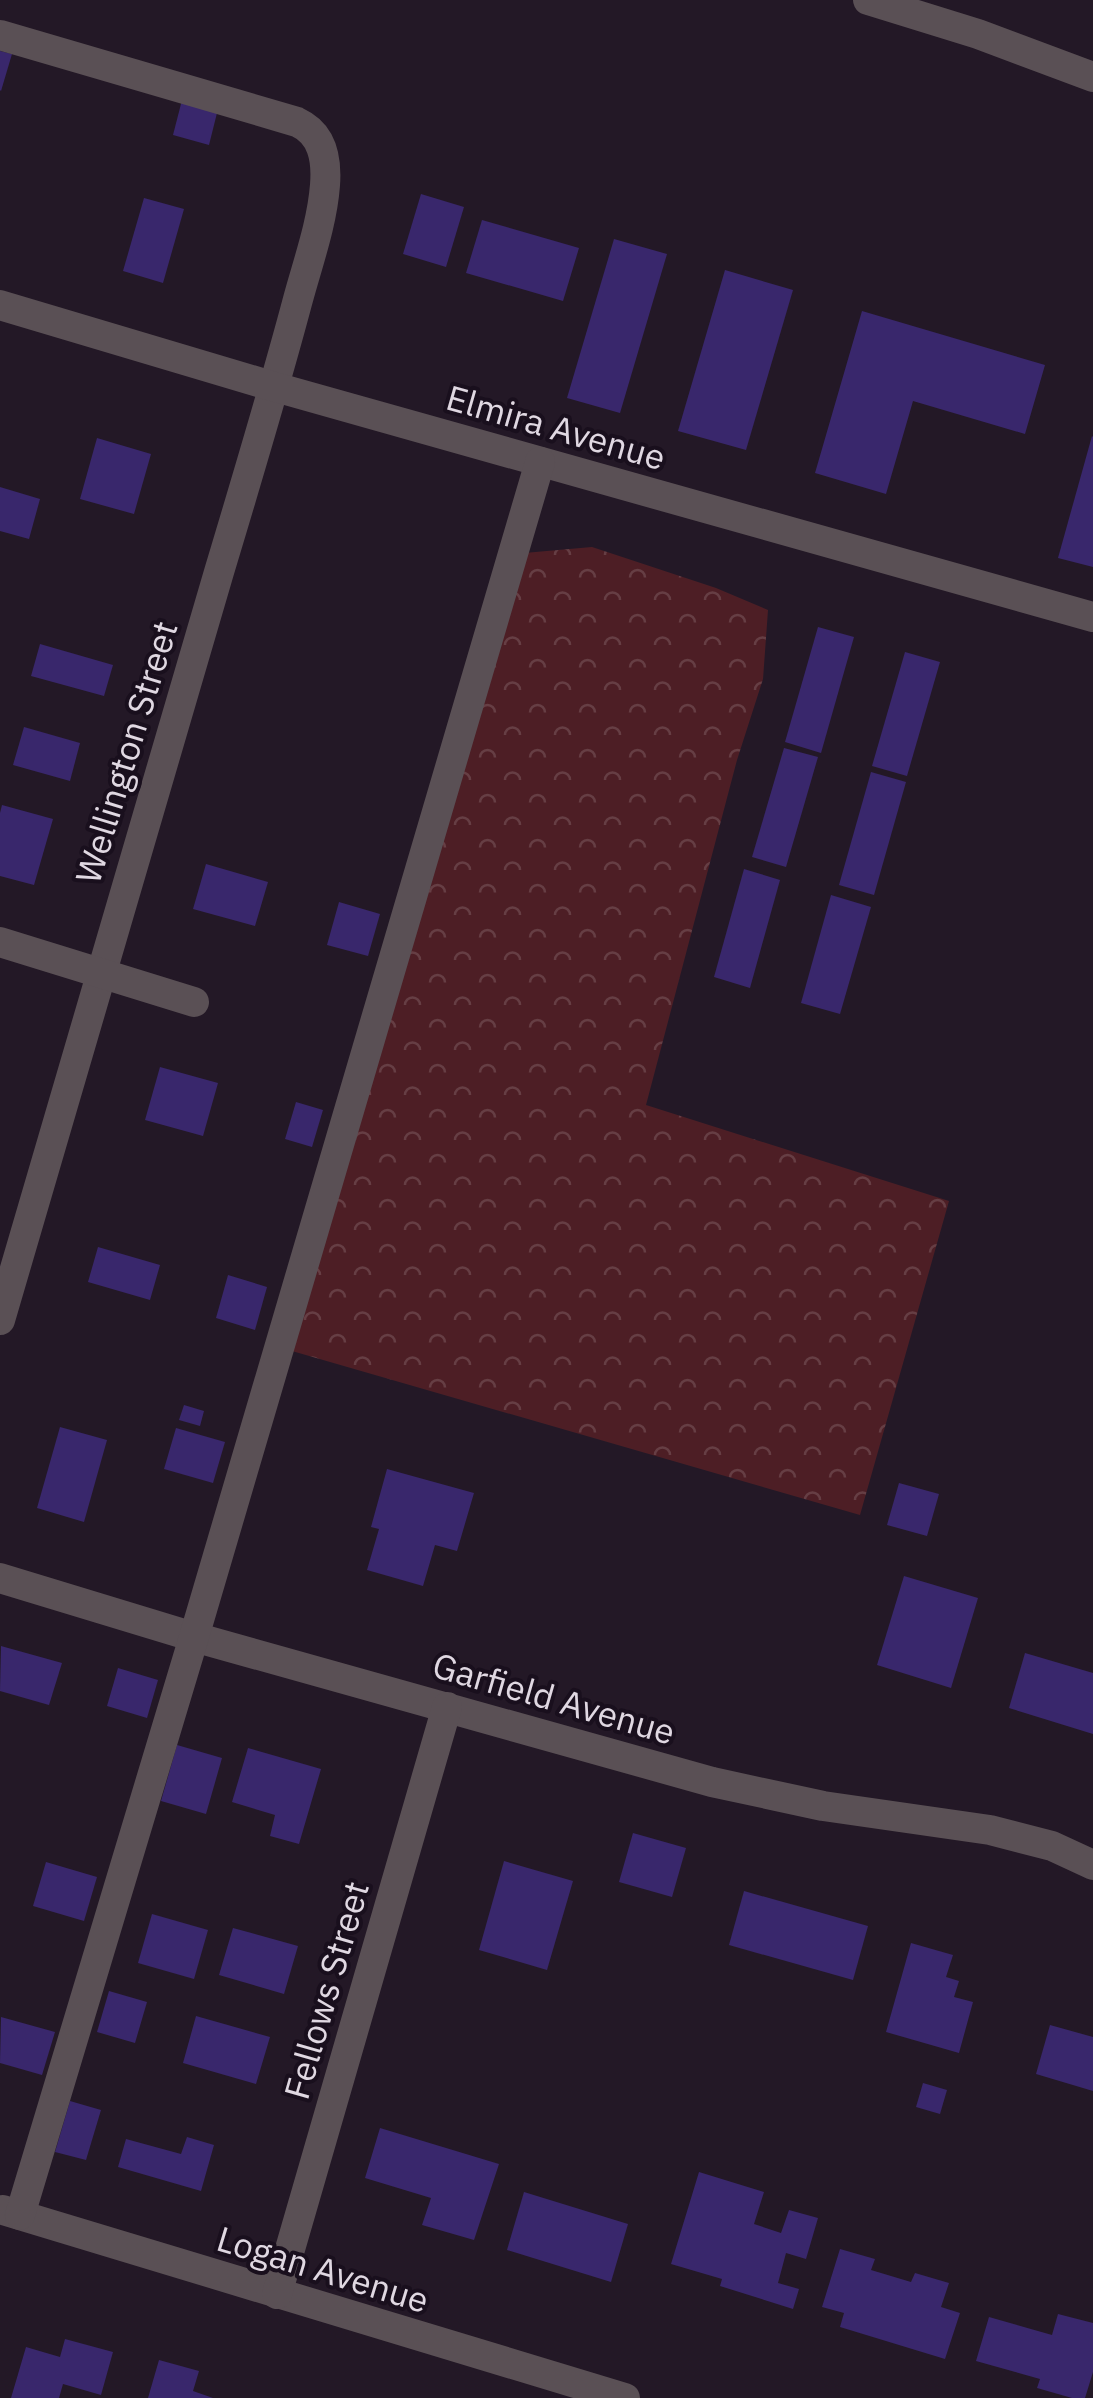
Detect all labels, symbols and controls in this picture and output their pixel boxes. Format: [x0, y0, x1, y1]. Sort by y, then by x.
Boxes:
street label: Elmira Avenue [441, 374, 671, 480]
street label: Wellington Street [64, 615, 188, 889]
street label: Garfield Avenue [427, 1641, 681, 1755]
street label: Fellows Street [273, 1876, 379, 2104]
street label: Logan Avenue [212, 2215, 434, 2323]

